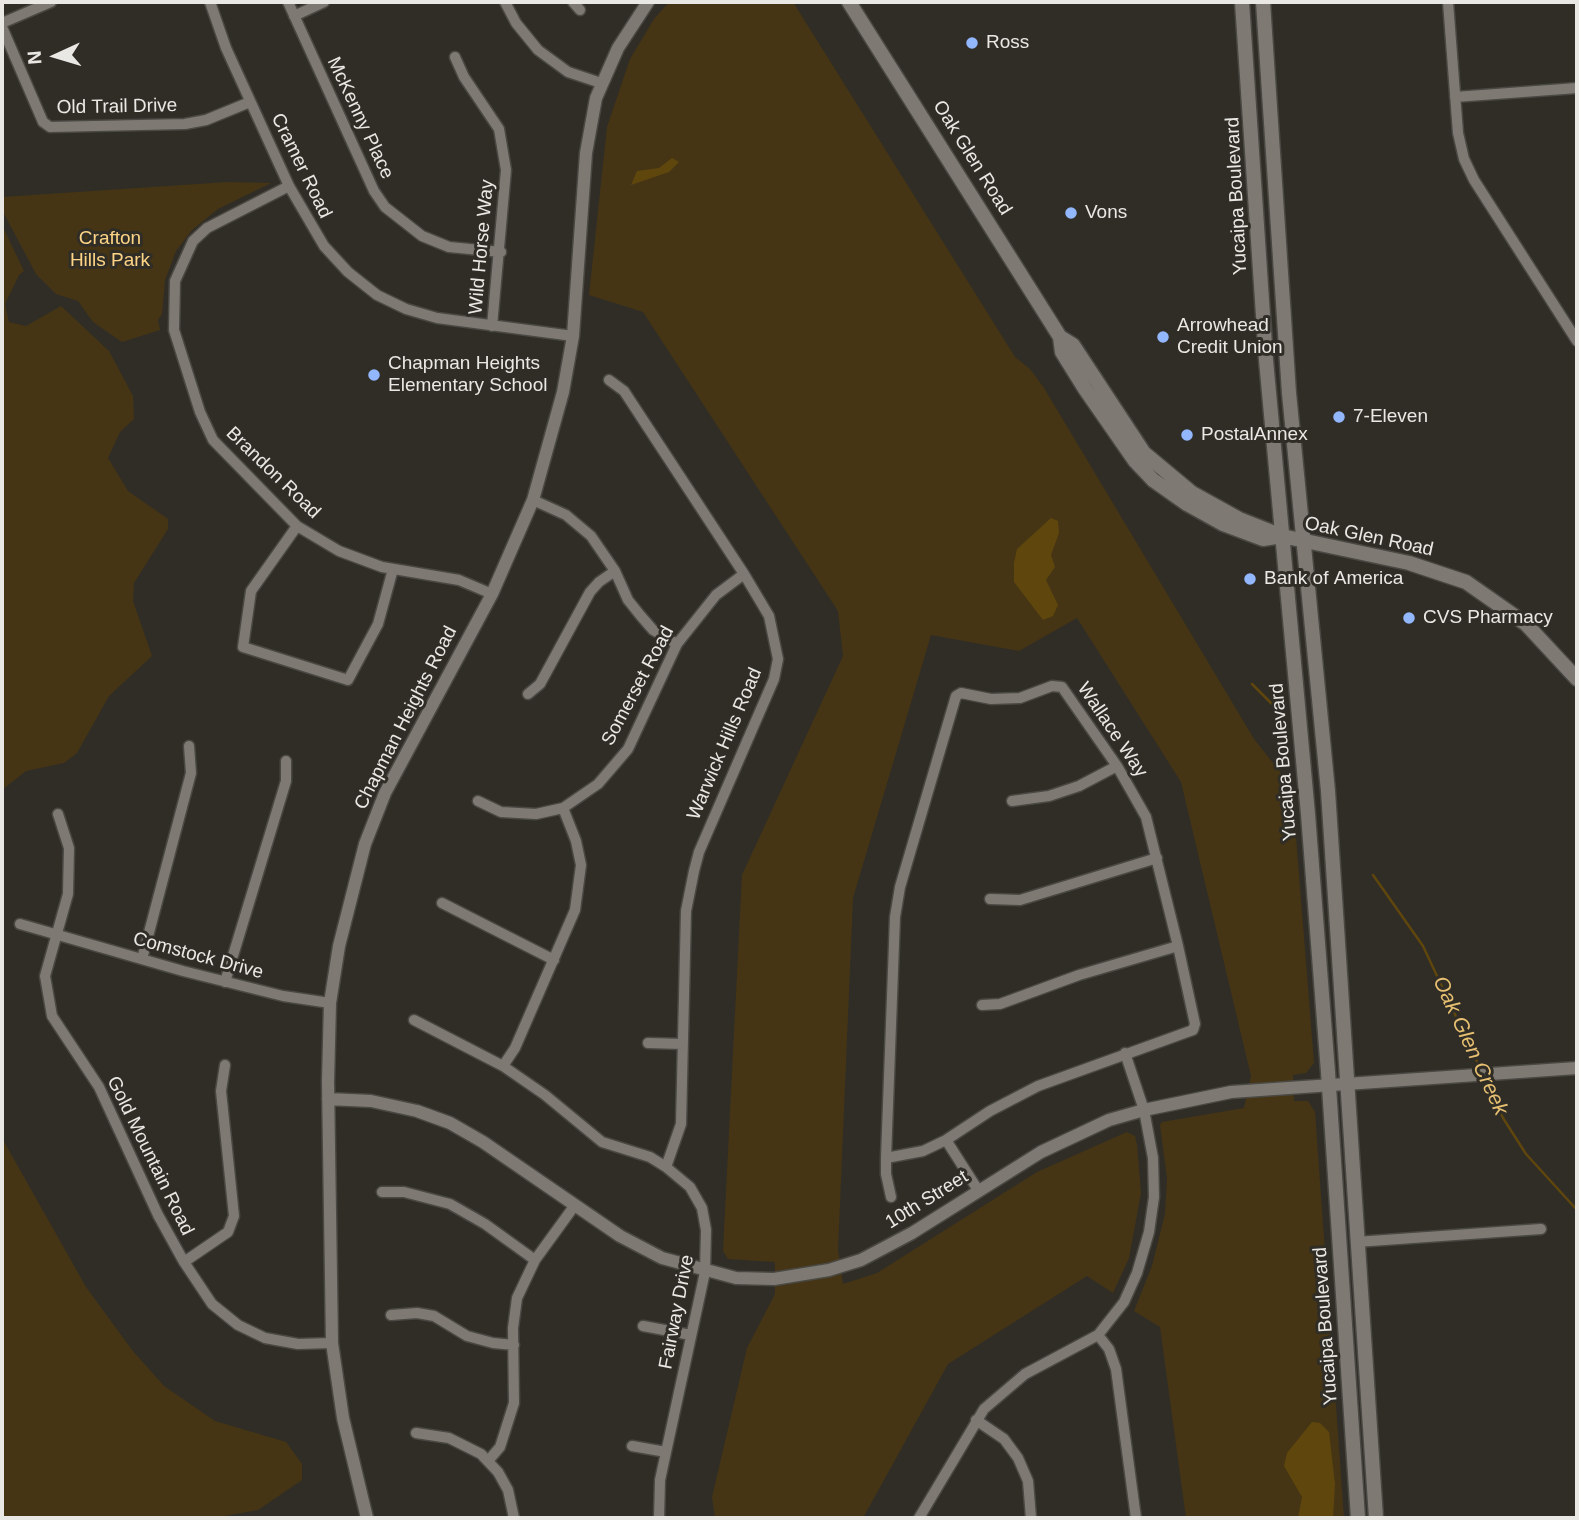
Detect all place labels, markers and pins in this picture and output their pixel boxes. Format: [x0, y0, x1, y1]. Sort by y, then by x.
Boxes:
place label: Ross [986, 32, 1029, 54]
marker: Ross [964, 35, 980, 51]
place label: Vons [1085, 202, 1127, 224]
marker: Vons [1063, 205, 1079, 221]
place label: Arrowhead Credit Union [1177, 315, 1283, 359]
marker: Arrowhead Credit Union [1155, 329, 1171, 345]
place label: Chapman Heights Elementary School [388, 353, 547, 397]
marker: Chapman Heights Elementary School [366, 367, 382, 383]
place label: 7-Eleven [1353, 406, 1428, 428]
marker: 7-Eleven [1331, 409, 1347, 425]
place label: PostalAnnex [1201, 424, 1308, 446]
marker: PostalAnnex [1179, 427, 1195, 443]
place label: Bank of America [1264, 568, 1403, 590]
marker: Bank of America [1242, 571, 1258, 587]
place label: CVS Pharmacy [1423, 607, 1553, 629]
marker: CVS Pharmacy [1401, 610, 1417, 626]

